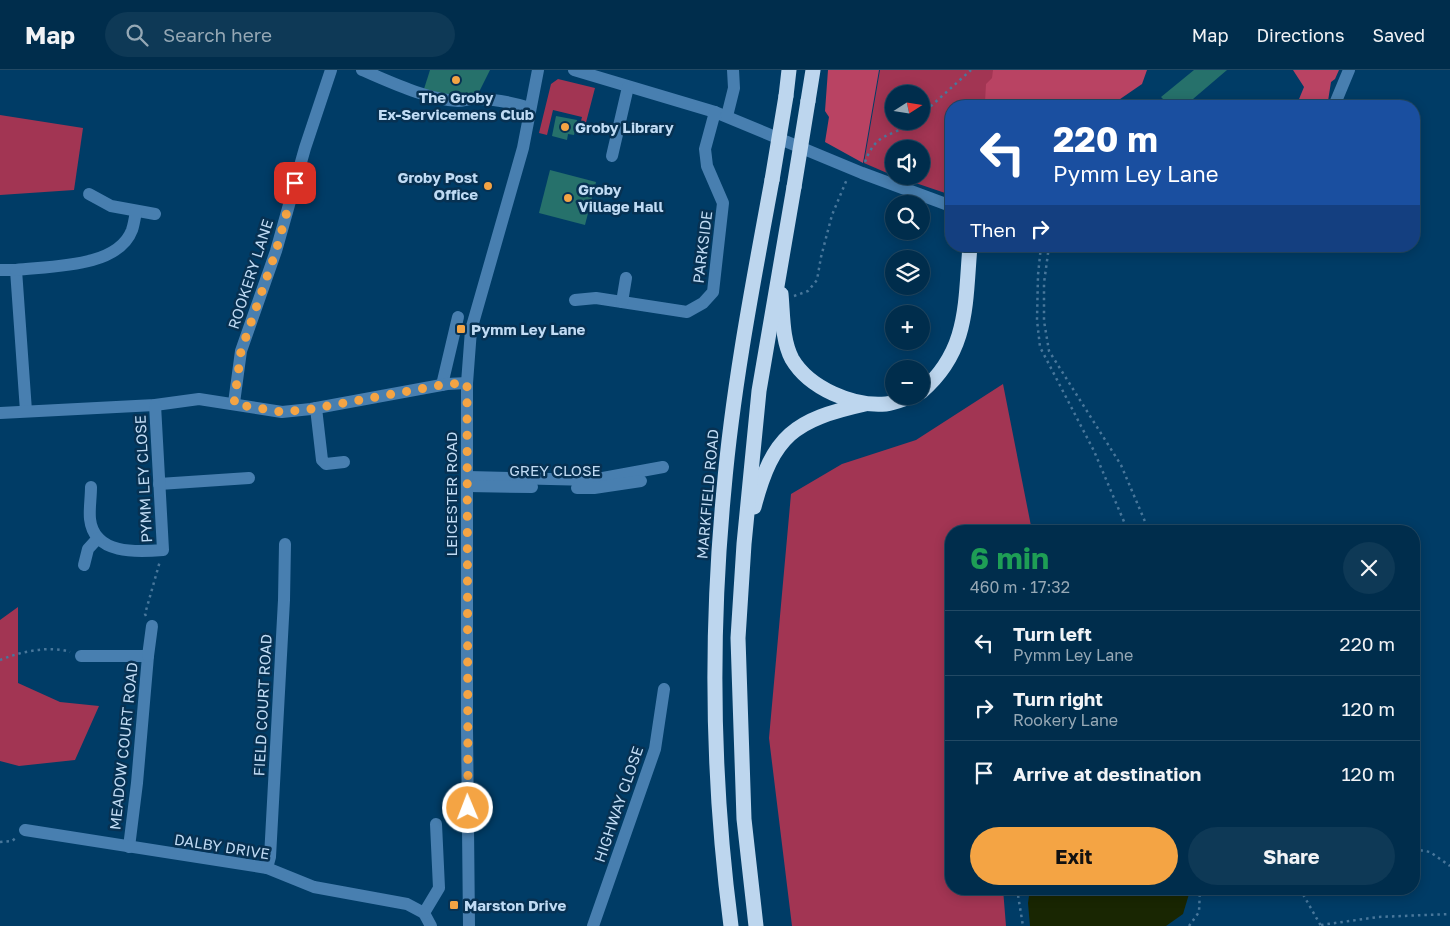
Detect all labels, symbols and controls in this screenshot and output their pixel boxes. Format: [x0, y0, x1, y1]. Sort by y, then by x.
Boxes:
search box [105, 12, 455, 57]
text: Map [25, 20, 75, 49]
icon: search [123, 21, 151, 49]
text: Search here [163, 23, 272, 46]
text: Map [1192, 24, 1228, 46]
text: Directions [1256, 24, 1344, 46]
text: Saved [1372, 24, 1425, 46]
marker: The Groby Ex-Servicemens Club [450, 74, 462, 86]
north arrow [885, 85, 930, 130]
map controls [885, 85, 930, 405]
place label: The Groby Ex-Servicemens Club [378, 88, 534, 123]
place label: Groby Library [575, 118, 674, 136]
text: 220 m [1053, 118, 1158, 160]
icon: left [970, 120, 1035, 185]
marker: Groby Library [559, 121, 571, 133]
button: sound [885, 140, 930, 185]
text: Pymm Ley Lane [1053, 160, 1219, 187]
pin [274, 162, 316, 204]
place label: Groby Post Office [397, 168, 478, 203]
icon: arrive [281, 169, 309, 197]
marker: Groby Post Office [482, 180, 494, 192]
place label: Groby Village Hall [578, 180, 664, 215]
marker: Groby Village Hall [562, 192, 574, 204]
button: search [885, 195, 930, 240]
street label: PARKSIDE [689, 210, 715, 284]
icon: right [1026, 215, 1054, 243]
street label: ROOKERY LANE [224, 217, 276, 331]
text: Then [970, 218, 1016, 241]
button: layers [885, 250, 930, 295]
button: + [885, 305, 930, 350]
place label: Pymm Ley Lane [471, 320, 586, 338]
marker: Pymm Ley Lane [455, 323, 467, 335]
button: − [885, 360, 930, 405]
street label: PYMM LEY CLOSE [131, 415, 155, 543]
street label: MARKFIELD ROAD [692, 428, 722, 560]
street label: LEICESTER ROAD [442, 431, 460, 557]
street label: GREY CLOSE [509, 461, 601, 479]
text: 6 min [970, 540, 1049, 576]
button: close [1343, 542, 1395, 594]
text: 460 m · 17:32 [970, 577, 1070, 597]
text: Turn left [1013, 622, 1092, 645]
icon: left [970, 629, 998, 657]
text: 220 m [1340, 632, 1395, 655]
street label: FIELD COURT ROAD [249, 633, 275, 777]
text: Pymm Ley Lane [1013, 645, 1133, 665]
street label: MEADOW COURT ROAD [105, 661, 141, 831]
text: Turn right [1013, 687, 1103, 710]
icon: right [970, 694, 998, 722]
text: 120 m [1341, 697, 1395, 720]
text: Rookery Lane [1013, 710, 1118, 730]
street label: HIGHWAY CLOSE [590, 744, 646, 864]
icon: arrive [970, 759, 998, 787]
text: Arrive at destination [1013, 762, 1201, 785]
text: 120 m [1341, 762, 1395, 785]
position arrow [441, 781, 493, 833]
button: Exit [970, 827, 1178, 885]
button: Share [1188, 827, 1395, 885]
street label: DALBY DRIVE [173, 830, 271, 862]
place label: Marston Drive [464, 896, 566, 914]
marker: Marston Drive [448, 899, 460, 911]

